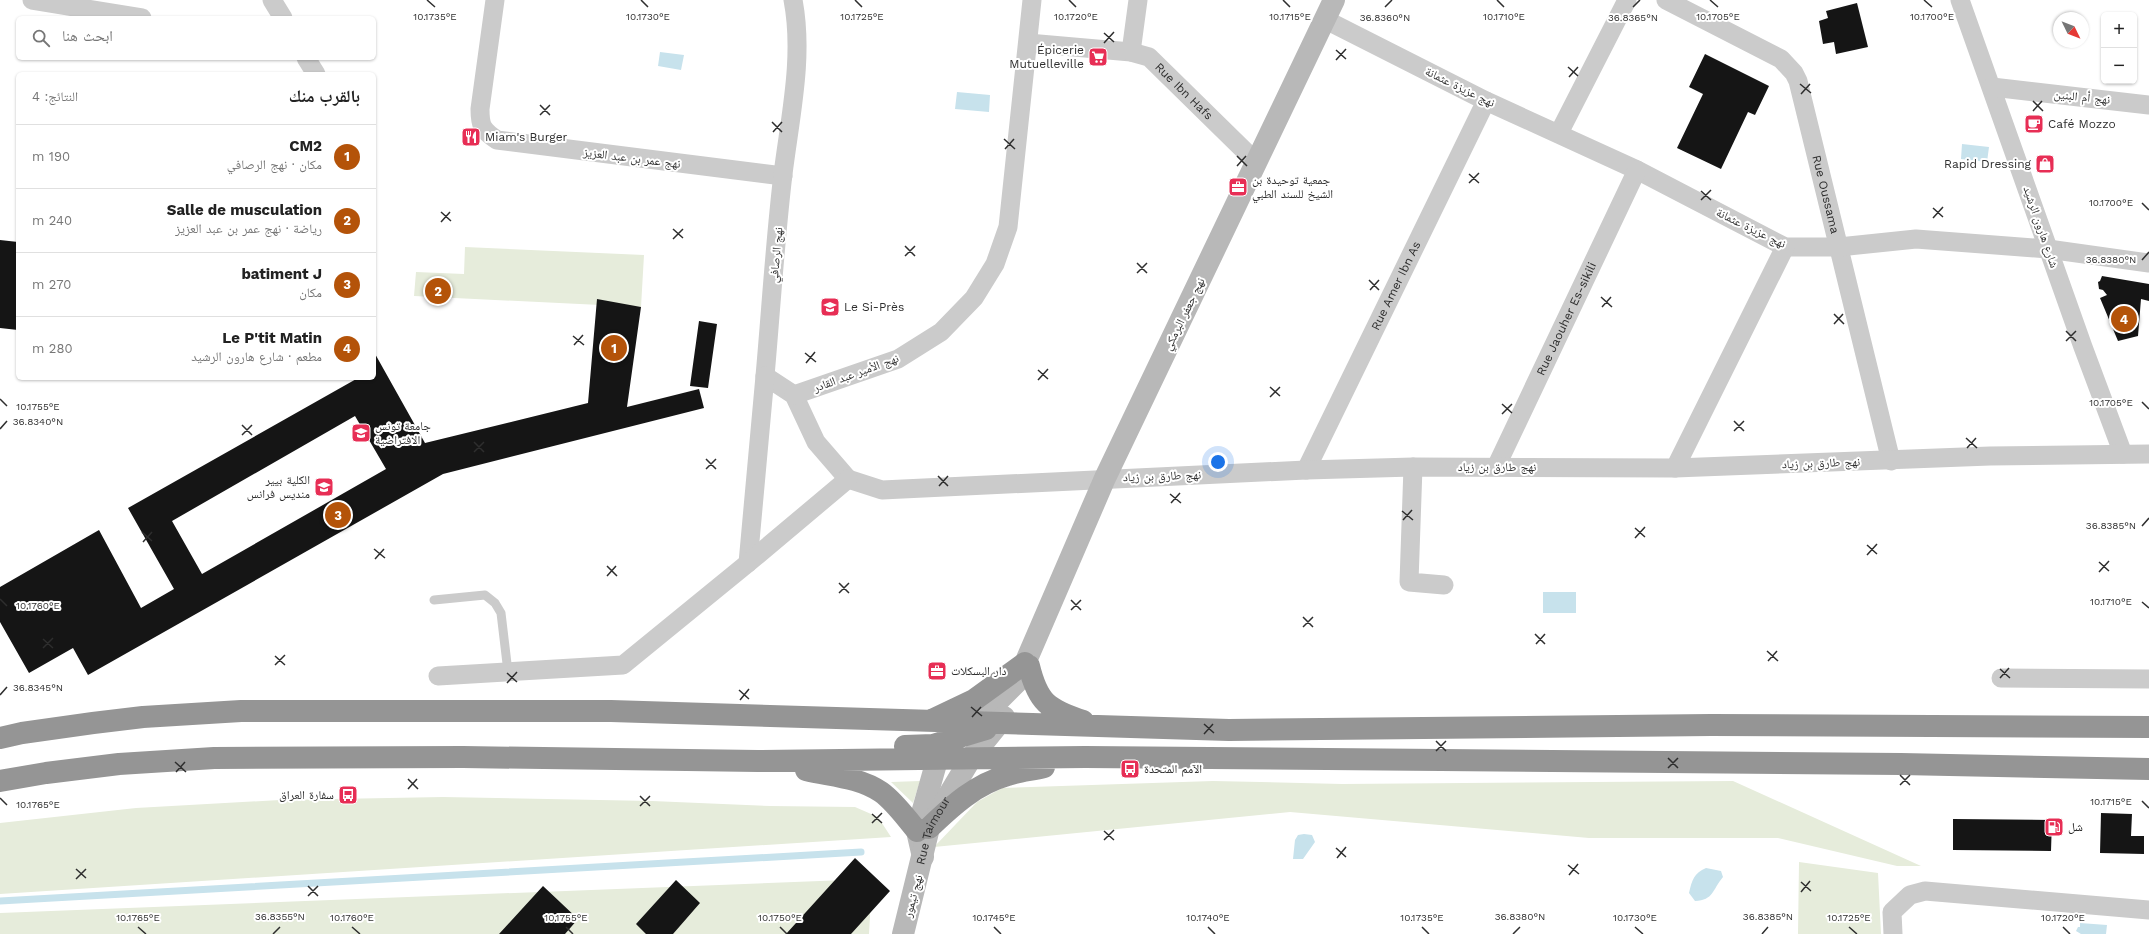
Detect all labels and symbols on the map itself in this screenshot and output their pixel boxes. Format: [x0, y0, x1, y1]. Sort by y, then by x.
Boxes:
text: 10.1735°E [413, 11, 457, 22]
text: 10.1730°E [626, 11, 670, 22]
text: 10.1725°E [840, 11, 884, 22]
text: 10.1720°E [1054, 11, 1098, 22]
text: 10.1715°E [1269, 11, 1311, 22]
text: 10.1710°E [1483, 11, 1525, 22]
text: 10.1705°E [1696, 11, 1740, 22]
text: 10.1700°E [1910, 11, 1954, 22]
text: 36.8360°N [1360, 12, 1410, 23]
text: 36.8365°N [1608, 12, 1658, 23]
north arrow [2053, 12, 2089, 48]
place label: Épicerie Mutuelleville [1009, 43, 1084, 71]
supermarket icon: Épicerie Mutuelleville [1087, 46, 1109, 68]
street label: Rue Ibn Hafs [1152, 60, 1216, 123]
street label: نهج عزيزة عثمانة [1423, 64, 1497, 110]
street label: نهج أم البنين [2053, 87, 2111, 108]
cafe icon: Café Mozzo [2023, 113, 2045, 135]
place label: Café Mozzo [2048, 117, 2116, 131]
restaurant icon: Miam's Burger [460, 126, 482, 148]
place label: Miam's Burger [485, 130, 568, 144]
street label: نهج عمر بن عبد العزيز [582, 145, 681, 171]
shop icon: Rapid Dressing [2034, 153, 2056, 175]
street label: Rue Oussama [1809, 154, 1842, 235]
place label: Rapid Dressing [1944, 157, 2032, 171]
place label: جمعية توحيدة بن الشيخ للسند الطبي [1252, 173, 1333, 204]
office icon: جمعية توحيدة بن الشيخ للسند الطبي [1227, 176, 1249, 198]
street label: شارع هارون الرشيد [2020, 184, 2062, 270]
text: 10.1700°E [2089, 197, 2133, 208]
street label: نهج عزيزة عثمانة [1714, 205, 1788, 251]
street label: نهج الرصافي [767, 227, 788, 284]
street label: Rue Amer Ibn As [1368, 239, 1423, 332]
text: 36.8380°N [2086, 254, 2136, 265]
street label: Rue Jaouher Es-sikili [1533, 260, 1599, 378]
street label: نهج جعفر البرمكي [1160, 275, 1210, 354]
pin: 2 [425, 276, 451, 306]
school or university icon: Le Si-Près [819, 296, 841, 318]
place label: Le Si-Près [844, 300, 904, 314]
pin: 4 [2111, 304, 2137, 334]
pin: 1 [601, 333, 627, 363]
street label: نهج الأمير عبد القادر [810, 351, 901, 396]
text: 10.1705°E [2089, 397, 2133, 408]
text: 10.1755°E [16, 401, 60, 412]
text: 36.8340°N [13, 416, 63, 427]
place label: جامعة تونس الافتراضية [375, 419, 431, 447]
school or university icon: جامعة تونس الافتراضية [350, 422, 372, 444]
your location [1208, 452, 1228, 472]
street label: نهج طارق بن زياد [1781, 455, 1861, 472]
street label: نهج طارق بن زياد [1458, 460, 1536, 474]
street label: نهج طارق بن زياد [1122, 468, 1202, 485]
place label: الكلية بيير منديس فرانس [247, 473, 310, 501]
school or university icon: الكلية بيير منديس فرانس [313, 476, 335, 498]
pin: 3 [325, 500, 351, 530]
text: 36.8385°N [2086, 520, 2136, 531]
text: 10.1710°E [2090, 596, 2132, 607]
text: 10.1760°E [16, 600, 60, 611]
office icon: دار البسكلات [926, 660, 948, 682]
place label: دار البسكلات [951, 664, 1007, 678]
text: 36.8345°N [13, 682, 63, 693]
bus stop icon: الآمم المتحدة [1119, 758, 1141, 780]
place label: الآمم المتحدة [1144, 762, 1202, 777]
bus stop icon: سفارة العراق [337, 784, 359, 806]
place label: سفارة العراق [279, 788, 334, 802]
street label: Rue Taimour [913, 794, 953, 866]
text: 10.1715°E [2090, 796, 2132, 807]
text: 10.1765°E [16, 799, 60, 810]
fuel station icon: شل [2043, 816, 2065, 838]
place label: شل [2068, 820, 2083, 834]
street label: نهج تيمور [900, 873, 926, 920]
text: 36.8355°N [255, 911, 305, 922]
text: 36.8380°N [1495, 911, 1545, 922]
text: 36.8385°N [1743, 911, 1793, 922]
text: 10.1765°E [116, 912, 160, 923]
text: 10.1760°E [330, 912, 374, 923]
text: 10.1755°E [544, 912, 588, 923]
text: 10.1750°E [758, 912, 802, 923]
text: 10.1745°E [972, 912, 1016, 923]
text: 10.1740°E [1186, 912, 1230, 923]
text: 10.1735°E [1400, 912, 1444, 923]
text: 10.1730°E [1613, 912, 1657, 923]
text: 10.1725°E [1827, 912, 1871, 923]
text: 10.1720°E [2041, 912, 2085, 923]

